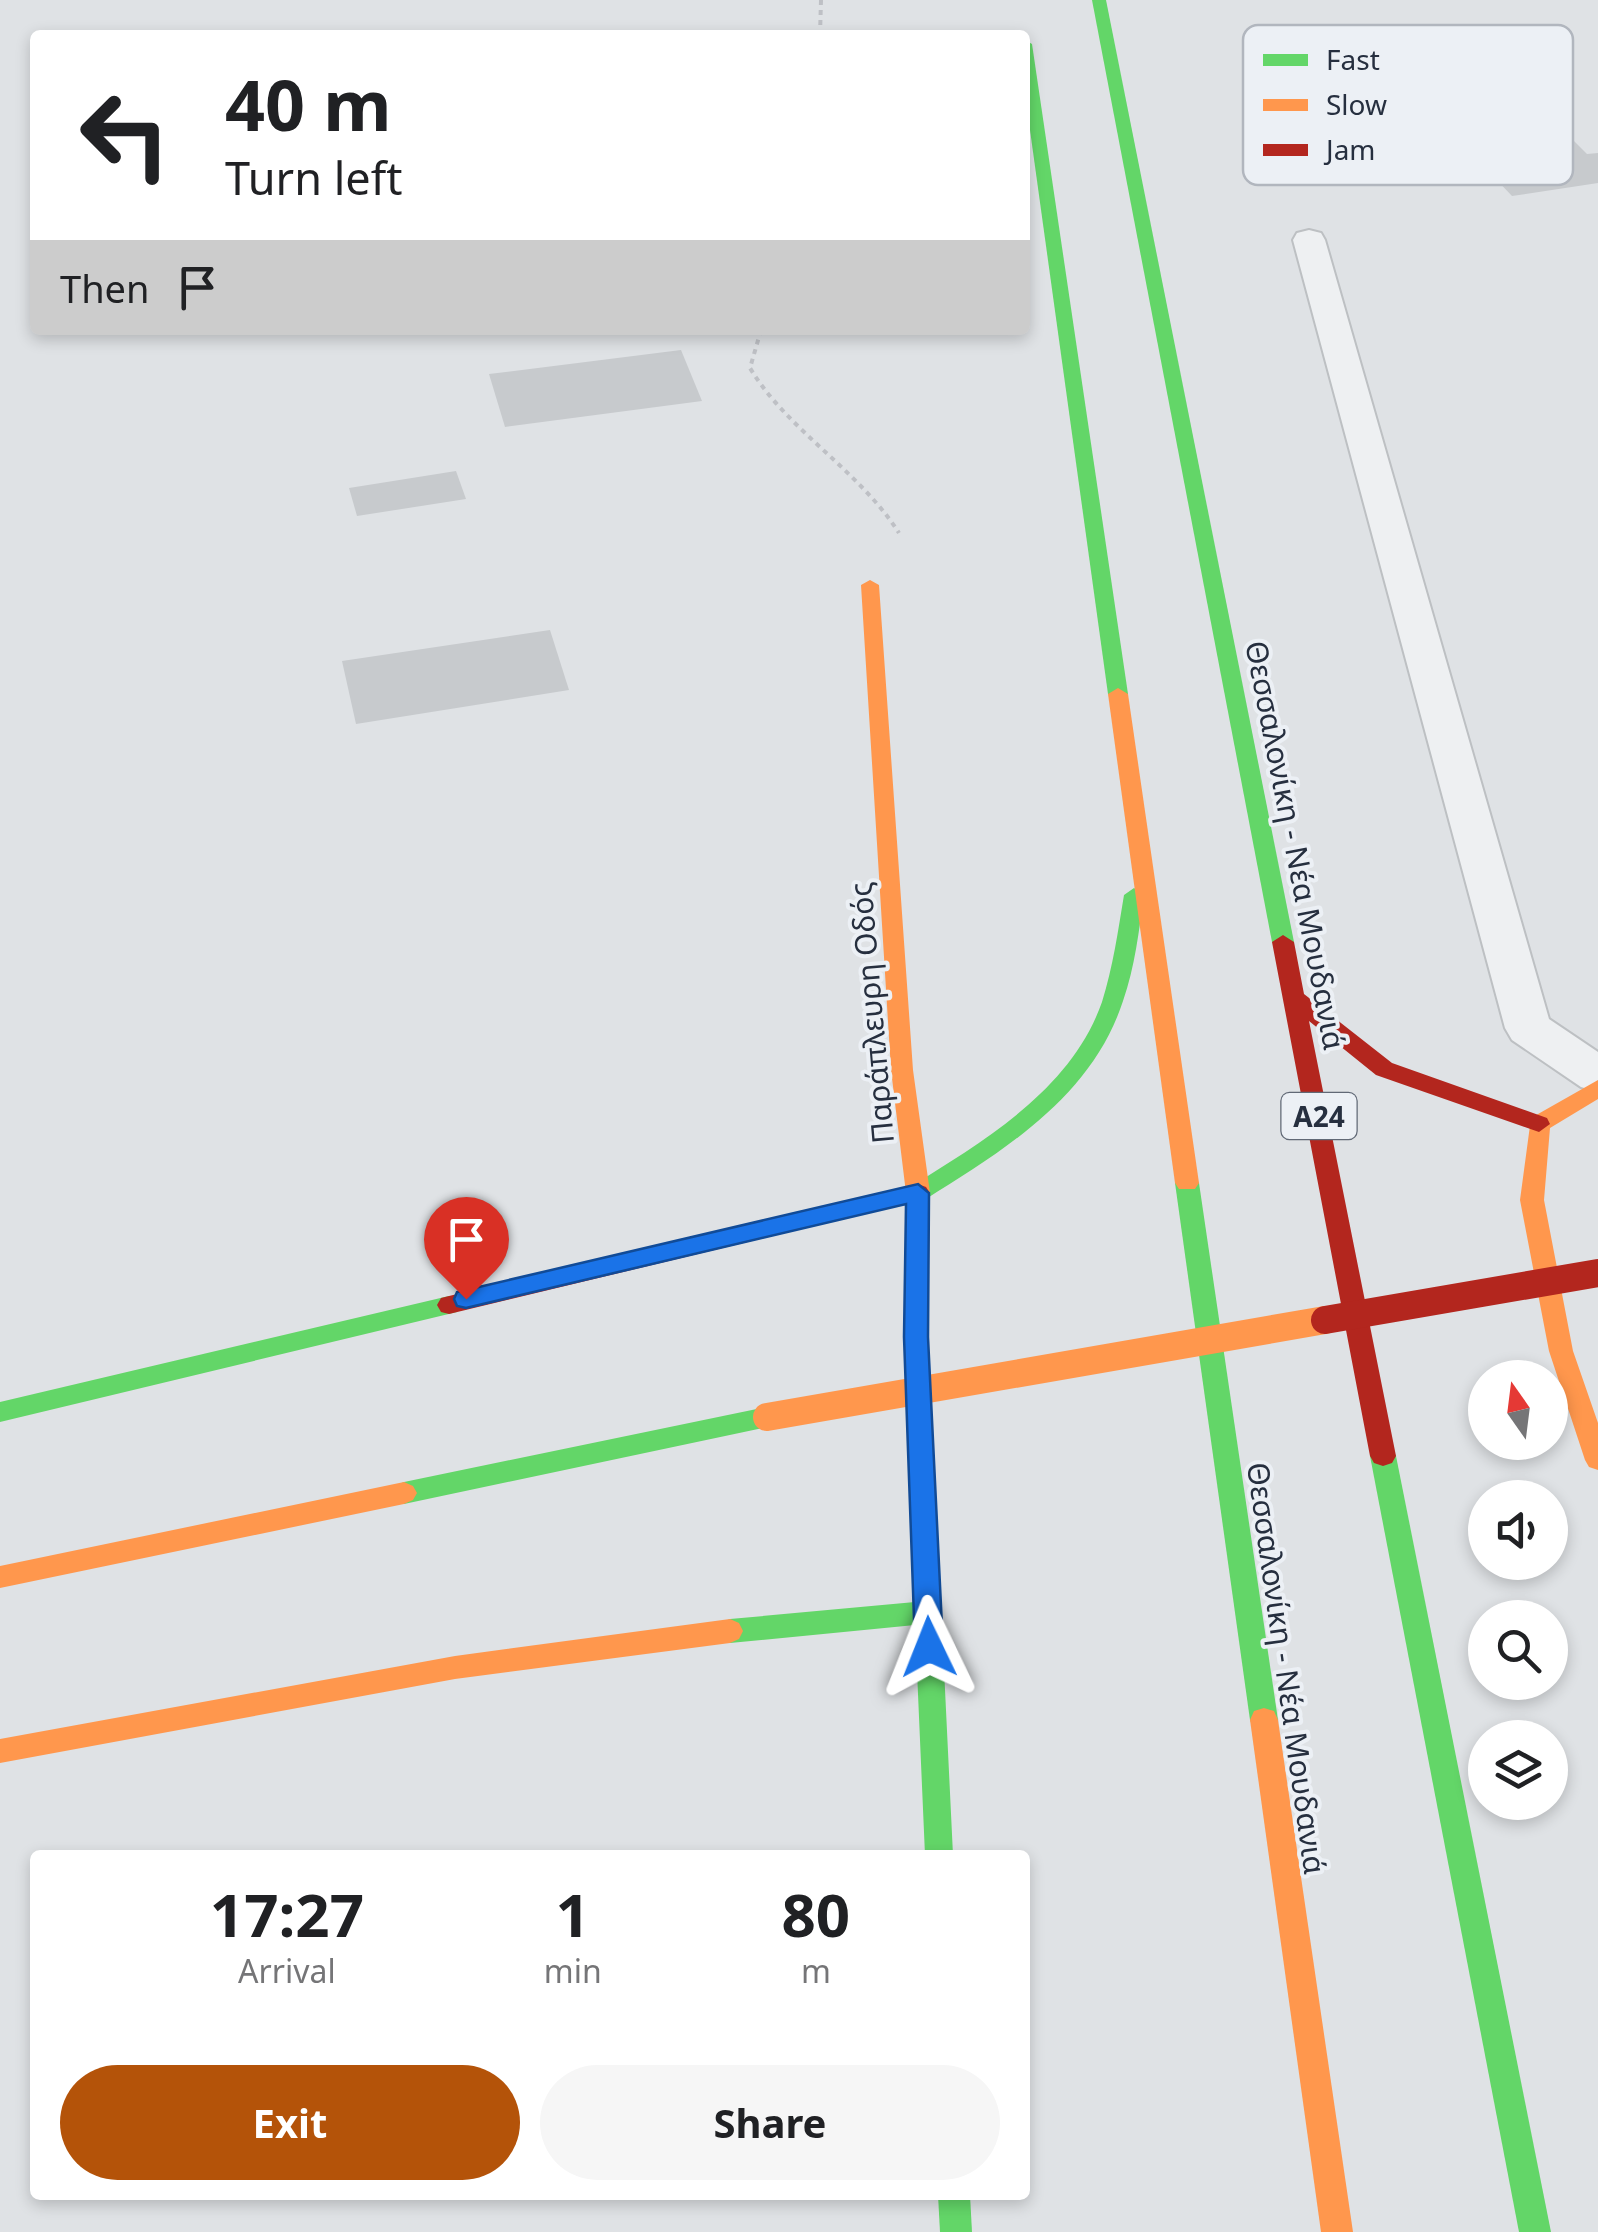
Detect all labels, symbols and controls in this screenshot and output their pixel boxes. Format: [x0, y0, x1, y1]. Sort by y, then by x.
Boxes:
legend [1243, 25, 1573, 185]
text: Fast [1326, 40, 1380, 78]
text: 40 m [225, 56, 392, 152]
icon: left [60, 70, 190, 200]
text: Slow [1326, 85, 1387, 123]
text: Jam [1323, 130, 1376, 168]
text: Turn left [225, 147, 402, 208]
icon: arrive [170, 260, 225, 315]
text: Then [60, 262, 150, 314]
street label: Θεσσαλονίκη - Νέα Μουδανιά [1236, 637, 1356, 1053]
street label: Παράπλευρη Οδός [839, 881, 903, 1145]
road number: Α24 [1282, 1093, 1356, 1139]
pin [424, 1197, 509, 1300]
icon: arrive [439, 1212, 494, 1267]
north arrow [1468, 1360, 1568, 1460]
map controls [1468, 1360, 1568, 1820]
street label: Θεσσαλονίκη - Νέα Μουδανιά [1238, 1459, 1336, 1877]
button: sound [1468, 1480, 1568, 1580]
position arrow [877, 1595, 981, 1699]
button: search [1468, 1600, 1568, 1700]
button: layers [1468, 1720, 1568, 1820]
text: 17:27 [210, 1873, 364, 1955]
text: 1 [556, 1873, 590, 1955]
text: 80 [782, 1873, 850, 1955]
text: Arrival [238, 1949, 336, 1992]
text: min [544, 1949, 602, 1992]
text: m [801, 1949, 831, 1992]
button: Exit [60, 2065, 520, 2180]
button: Share [540, 2065, 1000, 2180]

